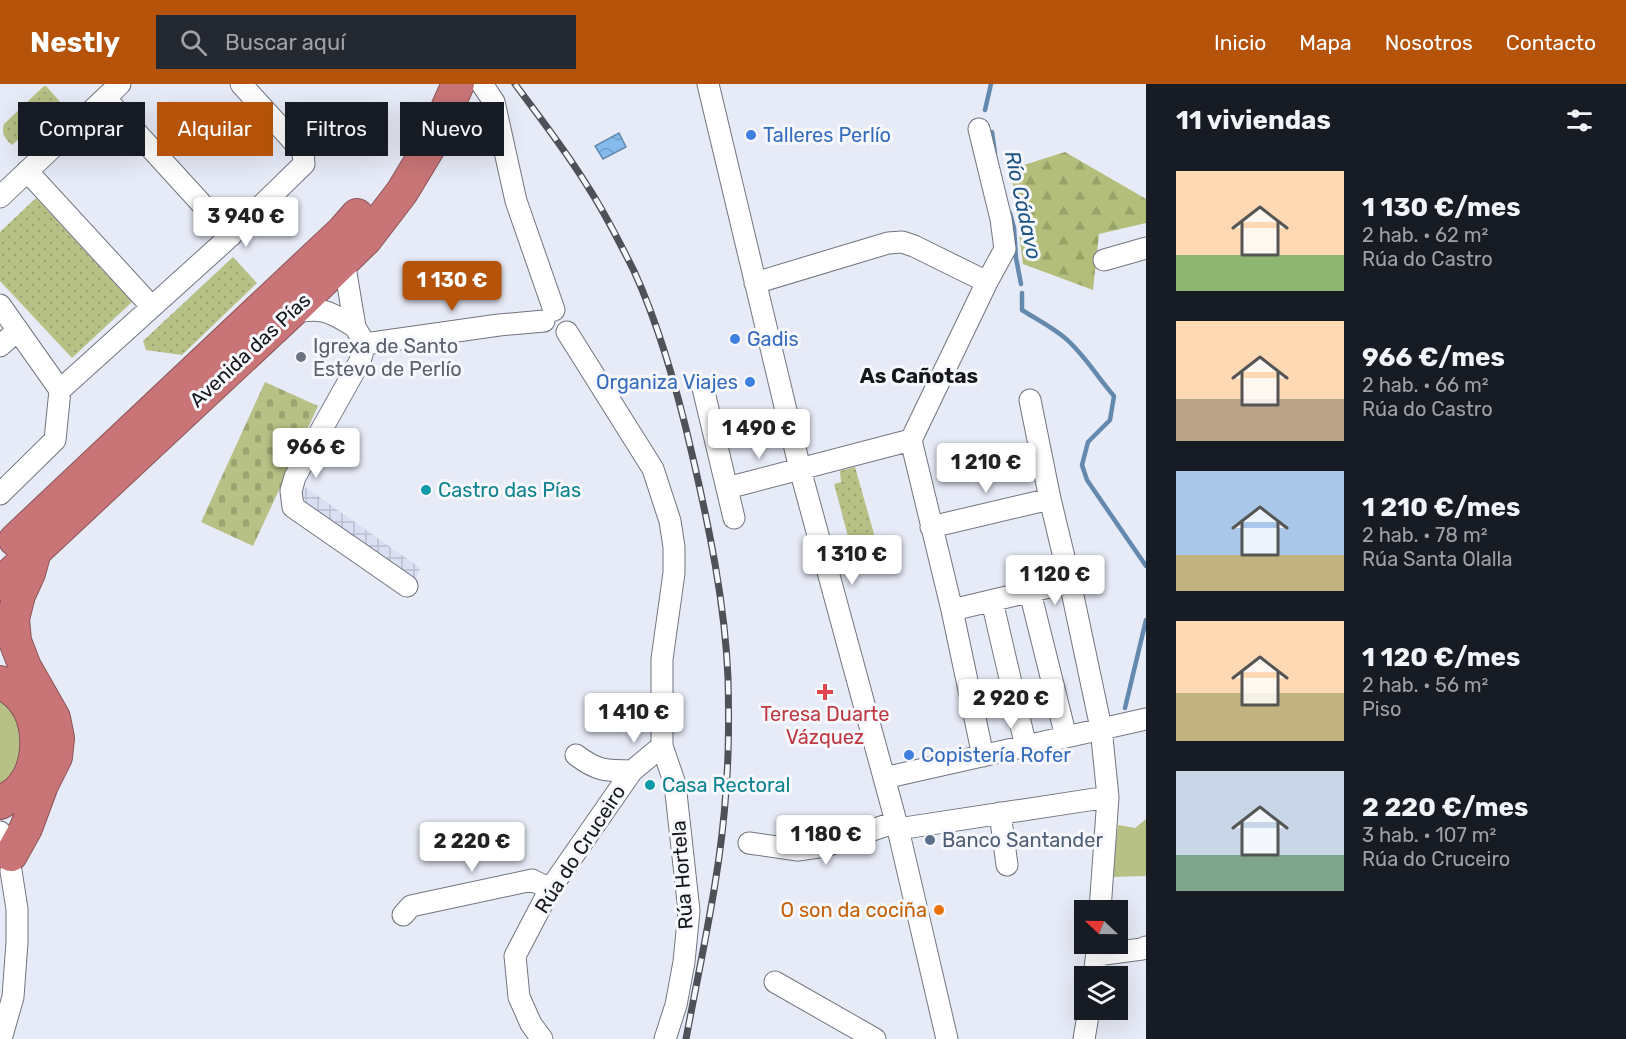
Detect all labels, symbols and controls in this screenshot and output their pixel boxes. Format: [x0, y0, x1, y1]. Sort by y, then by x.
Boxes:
search box [156, 15, 576, 69]
text: Nestly [30, 26, 120, 59]
icon: search [177, 26, 210, 59]
text: Buscar aquí [225, 29, 346, 56]
text: Inicio [1214, 30, 1266, 55]
text: Mapa [1299, 30, 1352, 55]
text: Nosotros [1385, 30, 1473, 55]
text: Contacto [1506, 30, 1596, 55]
chip: Comprar [18, 102, 145, 156]
chip: Alquilar [157, 102, 273, 156]
chip: Filtros [285, 102, 388, 156]
chip: Nuevo [400, 102, 504, 156]
icon: filters [1563, 104, 1596, 137]
text: 11 viviendas [1176, 105, 1331, 136]
place label: Talleres Perlío [763, 123, 891, 147]
marker: Talleres Perlío [744, 128, 758, 142]
water label: Río Cádavo [1000, 148, 1047, 261]
text: 1 130 €/mes [1362, 192, 1521, 223]
icon: home [1224, 195, 1296, 267]
pin: 3 940 € [191, 197, 301, 248]
text: 3 940 € [207, 204, 285, 228]
text: 2 hab. · 62 m² [1362, 223, 1488, 247]
text: Rúa do Castro [1362, 247, 1493, 271]
pin: 1 130 € [397, 261, 507, 312]
text: 1 130 € [417, 268, 487, 292]
street label: Avenida das Pías [185, 288, 315, 412]
place label: Gadis [747, 327, 799, 351]
marker: Gadis [728, 332, 742, 346]
place label: Igrexa de Santo Estevo de Perlío [313, 334, 462, 381]
text: 966 €/mes [1362, 342, 1505, 373]
icon: home [1224, 345, 1296, 417]
marker: Igrexa de Santo Estevo de Perlío [294, 350, 308, 364]
district label: As Cañotas [860, 363, 978, 388]
place label: Organiza Viajes [596, 370, 738, 394]
text: 2 hab. · 66 m² [1362, 373, 1489, 397]
marker: Organiza Viajes [743, 375, 757, 389]
text: Rúa do Castro [1362, 397, 1493, 421]
pin: 1 490 € [704, 409, 814, 460]
text: 1 490 € [722, 416, 796, 440]
pin: 966 € [274, 428, 358, 479]
text: 966 € [287, 435, 345, 459]
pin: 1 210 € [931, 443, 1041, 494]
text: 1 210 € [951, 450, 1021, 474]
place label: Castro das Pías [438, 478, 581, 502]
marker: Castro das Pías [419, 483, 433, 497]
text: 1 210 €/mes [1362, 492, 1520, 523]
icon: home [1224, 495, 1296, 567]
text: 2 hab. · 78 m² [1362, 523, 1488, 547]
pin: 1 310 € [797, 535, 907, 586]
text: 1 310 € [817, 542, 887, 566]
text: Rúa Santa Olalla [1362, 547, 1513, 571]
pin: 1 120 € [1000, 555, 1110, 606]
text: 1 120 € [1020, 562, 1090, 586]
text: 1 120 €/mes [1362, 642, 1520, 673]
icon: home [1224, 645, 1296, 717]
text: 2 hab. · 56 m² [1362, 673, 1488, 697]
pin: 2 920 € [956, 679, 1066, 730]
marker: Teresa Duarte Vázquez [818, 685, 832, 699]
text: 2 920 € [973, 686, 1049, 710]
pin: 1 410 € [579, 693, 689, 744]
text: Piso [1362, 697, 1401, 721]
text: 1 410 € [599, 700, 669, 724]
place label: Teresa Duarte Vázquez [760, 702, 890, 749]
place label: Copistería Rofer [921, 743, 1071, 767]
marker: Copistería Rofer [902, 748, 916, 762]
place label: Casa Rectoral [662, 773, 790, 797]
marker: Casa Rectoral [643, 778, 657, 792]
street label: Rúa do Cruceiro [530, 780, 630, 918]
text: 2 220 €/mes [1362, 792, 1528, 823]
icon: home [1224, 795, 1296, 867]
pin: 1 180 € [771, 815, 881, 866]
street label: Rúa Hortela [666, 820, 698, 930]
pin: 2 220 € [417, 822, 527, 873]
text: 1 180 € [790, 822, 862, 846]
text: 3 hab. · 107 m² [1362, 823, 1496, 847]
place label: Banco Santander [942, 828, 1103, 852]
text: 2 220 € [434, 829, 510, 853]
marker: Banco Santander [923, 833, 937, 847]
text: Rúa do Cruceiro [1362, 847, 1510, 871]
place label: O son da cociña [780, 898, 927, 922]
north arrow [1074, 900, 1128, 954]
map controls [1074, 900, 1128, 1020]
marker: O son da cociña [932, 903, 946, 917]
button: layers [1074, 966, 1128, 1020]

